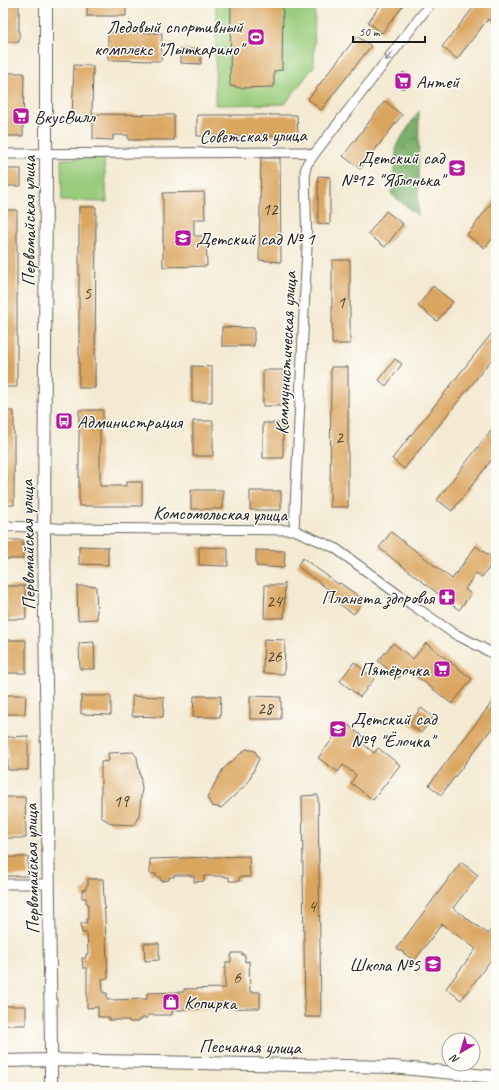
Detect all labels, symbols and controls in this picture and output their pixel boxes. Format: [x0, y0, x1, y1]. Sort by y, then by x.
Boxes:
place label: Ледовый спортивный комплекс "Лыткарино" [94, 15, 246, 61]
scale bar [353, 18, 425, 44]
text: 50 m [359, 24, 381, 40]
sports icon: Ледовый спортивный комплекс "Лыткарино" [246, 27, 266, 47]
one-way arrow [385, 50, 394, 61]
place label: Антей [416, 70, 460, 94]
supermarket icon: Антей [393, 71, 413, 91]
place label: ВкусВилл [34, 105, 96, 129]
supermarket icon: ВкусВилл [11, 106, 31, 126]
street label: Советская улица [199, 123, 309, 149]
place label: Детский сад №12 "Яблонька" [341, 146, 447, 192]
street label: Первомайская улица [17, 154, 41, 286]
school or university icon: Детский сад №12 "Яблонька" [447, 158, 467, 178]
house number: 12 [262, 199, 279, 220]
place label: Детский сад № 1 [196, 227, 316, 251]
school or university icon: Детский сад № 1 [173, 228, 193, 248]
street label: Коммунистическая улица [270, 269, 302, 435]
house number: 5 [83, 283, 92, 304]
house number: 1 [337, 292, 346, 313]
place label: Администрация [77, 410, 184, 434]
bus stop icon: Администрация [54, 411, 74, 431]
house number: 2 [335, 427, 344, 448]
street label: Первомайская улица [15, 478, 41, 610]
street label: Комсомольская улица [153, 501, 288, 527]
place label: Планета здоровья [321, 586, 435, 610]
pharmacy icon: Планета здоровья [437, 587, 457, 607]
house number: 24 [266, 591, 284, 612]
house number: 26 [266, 646, 283, 667]
place label: Пятёрочка [359, 658, 430, 682]
supermarket icon: Пятёрочка [432, 659, 452, 679]
house number: 28 [257, 698, 275, 719]
place label: Детский сад №9 "Ёлочка" [351, 707, 438, 753]
school or university icon: Детский сад №9 "Ёлочка" [328, 719, 348, 739]
house number: 19 [113, 791, 130, 812]
street label: Первомайская улица [19, 802, 45, 934]
house number: 4 [308, 896, 318, 917]
place label: Школа №5 [349, 953, 421, 977]
school or university icon: Школа №5 [423, 954, 443, 974]
house number: 6 [233, 967, 242, 988]
place label: Копирка [184, 991, 238, 1015]
shop icon: Копирка [161, 992, 181, 1012]
north arrow [441, 1032, 481, 1072]
street label: Песчаная улица [199, 1034, 303, 1060]
text: N [446, 1051, 462, 1067]

